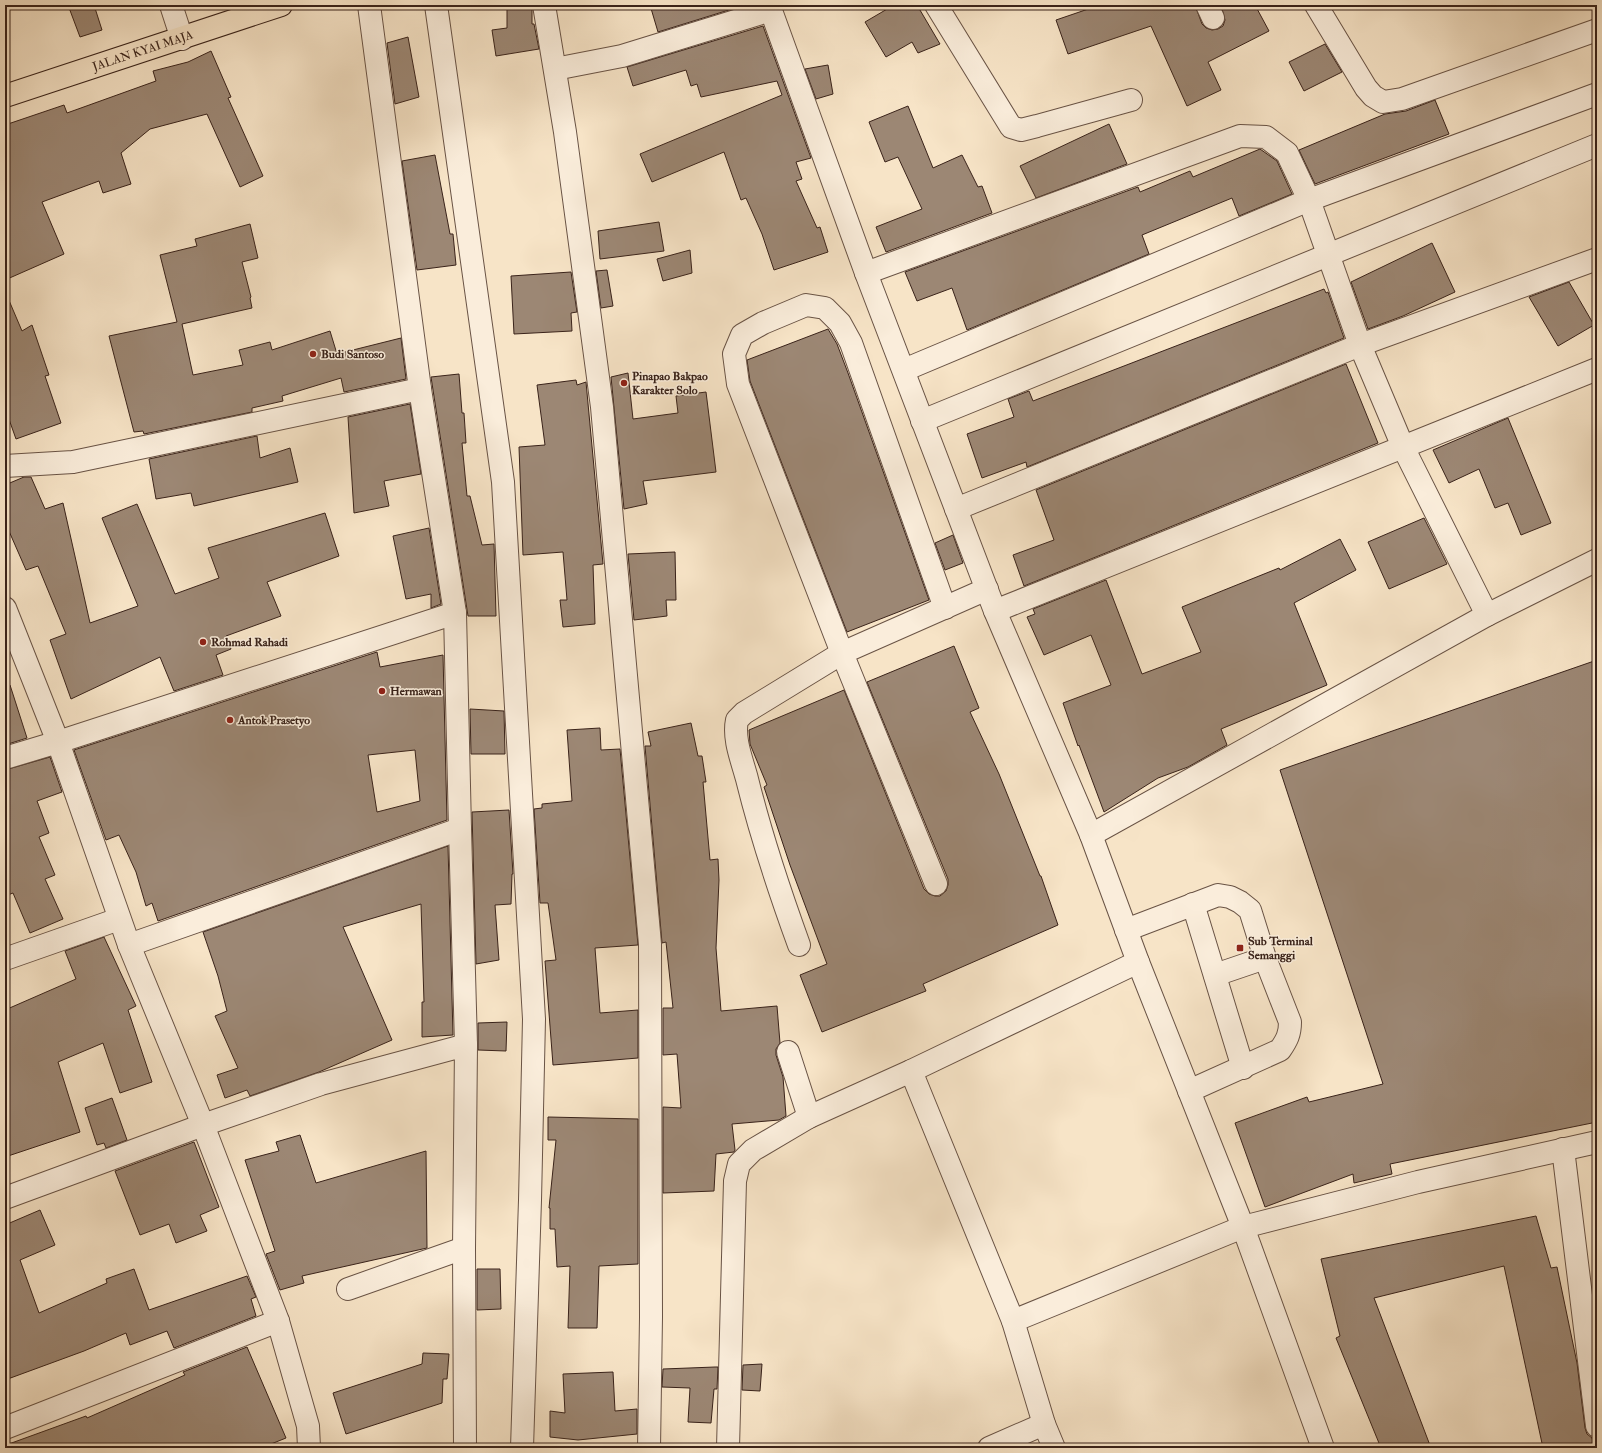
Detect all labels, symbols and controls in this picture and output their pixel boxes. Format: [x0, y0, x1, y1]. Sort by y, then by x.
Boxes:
street label: JALAN KYAI MAJA [90, 27, 195, 74]
place label: Budi Santoso [321, 347, 384, 362]
marker: Budi Santoso [308, 349, 318, 359]
place label: Pinapao Bakpao Karakter Solo [632, 369, 708, 398]
marker: Pinapao Bakpao Karakter Solo [619, 378, 629, 388]
place label: Rohmad Rahadi [211, 635, 289, 650]
marker: Rohmad Rahadi [198, 637, 208, 647]
place label: Hermawan [390, 684, 443, 699]
marker: Hermawan [377, 686, 387, 696]
place label: Antok Prasetyo [237, 713, 310, 728]
marker: Antok Prasetyo [225, 715, 235, 725]
place label: Sub Terminal Semanggi [1248, 934, 1314, 963]
marker: Sub Terminal Semanggi [1235, 943, 1245, 953]

